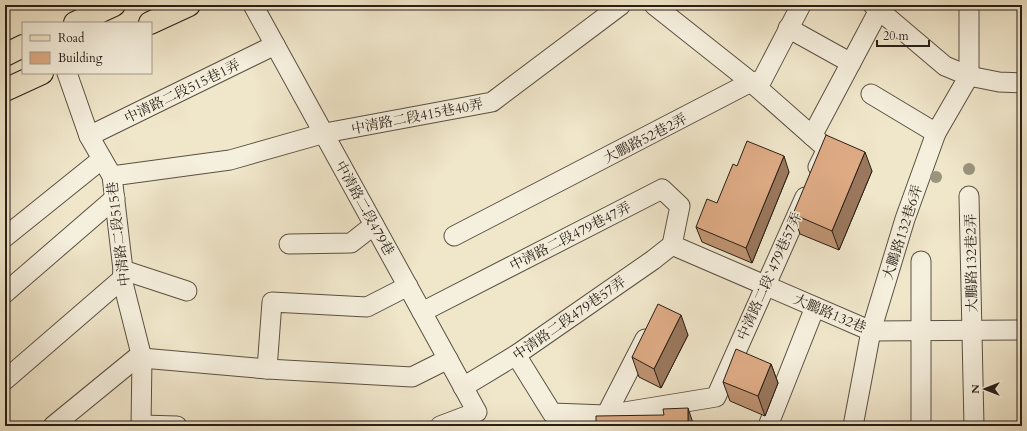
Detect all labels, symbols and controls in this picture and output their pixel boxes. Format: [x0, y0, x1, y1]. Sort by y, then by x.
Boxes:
legend [22, 22, 152, 74]
scale bar [877, 22, 929, 48]
text: 20 m [883, 28, 910, 44]
text: Road [58, 30, 85, 46]
text: Building [58, 50, 103, 66]
street label: 中清路二段515巷1弄 [121, 55, 243, 128]
street label: 中清路二段415巷40弄 [350, 94, 485, 139]
street label: 大鵬路52巷2弄 [600, 109, 690, 168]
street label: 中清路二段479巷 [331, 157, 398, 259]
street label: 中清路二段515巷 [103, 180, 134, 287]
street label: 大鵬路132巷6弄 [878, 182, 927, 282]
street label: 中清路二段479巷47弄 [506, 198, 634, 275]
street label: 中清路二段ˋ479巷57弄 [733, 209, 806, 343]
street label: 大鵬路132巷2弄 [961, 213, 982, 312]
street label: 中清路二段479巷57弄 [509, 272, 630, 365]
street label: 大鵬路132巷 [790, 290, 869, 337]
north arrow [965, 369, 1005, 409]
text: N [968, 384, 983, 394]

